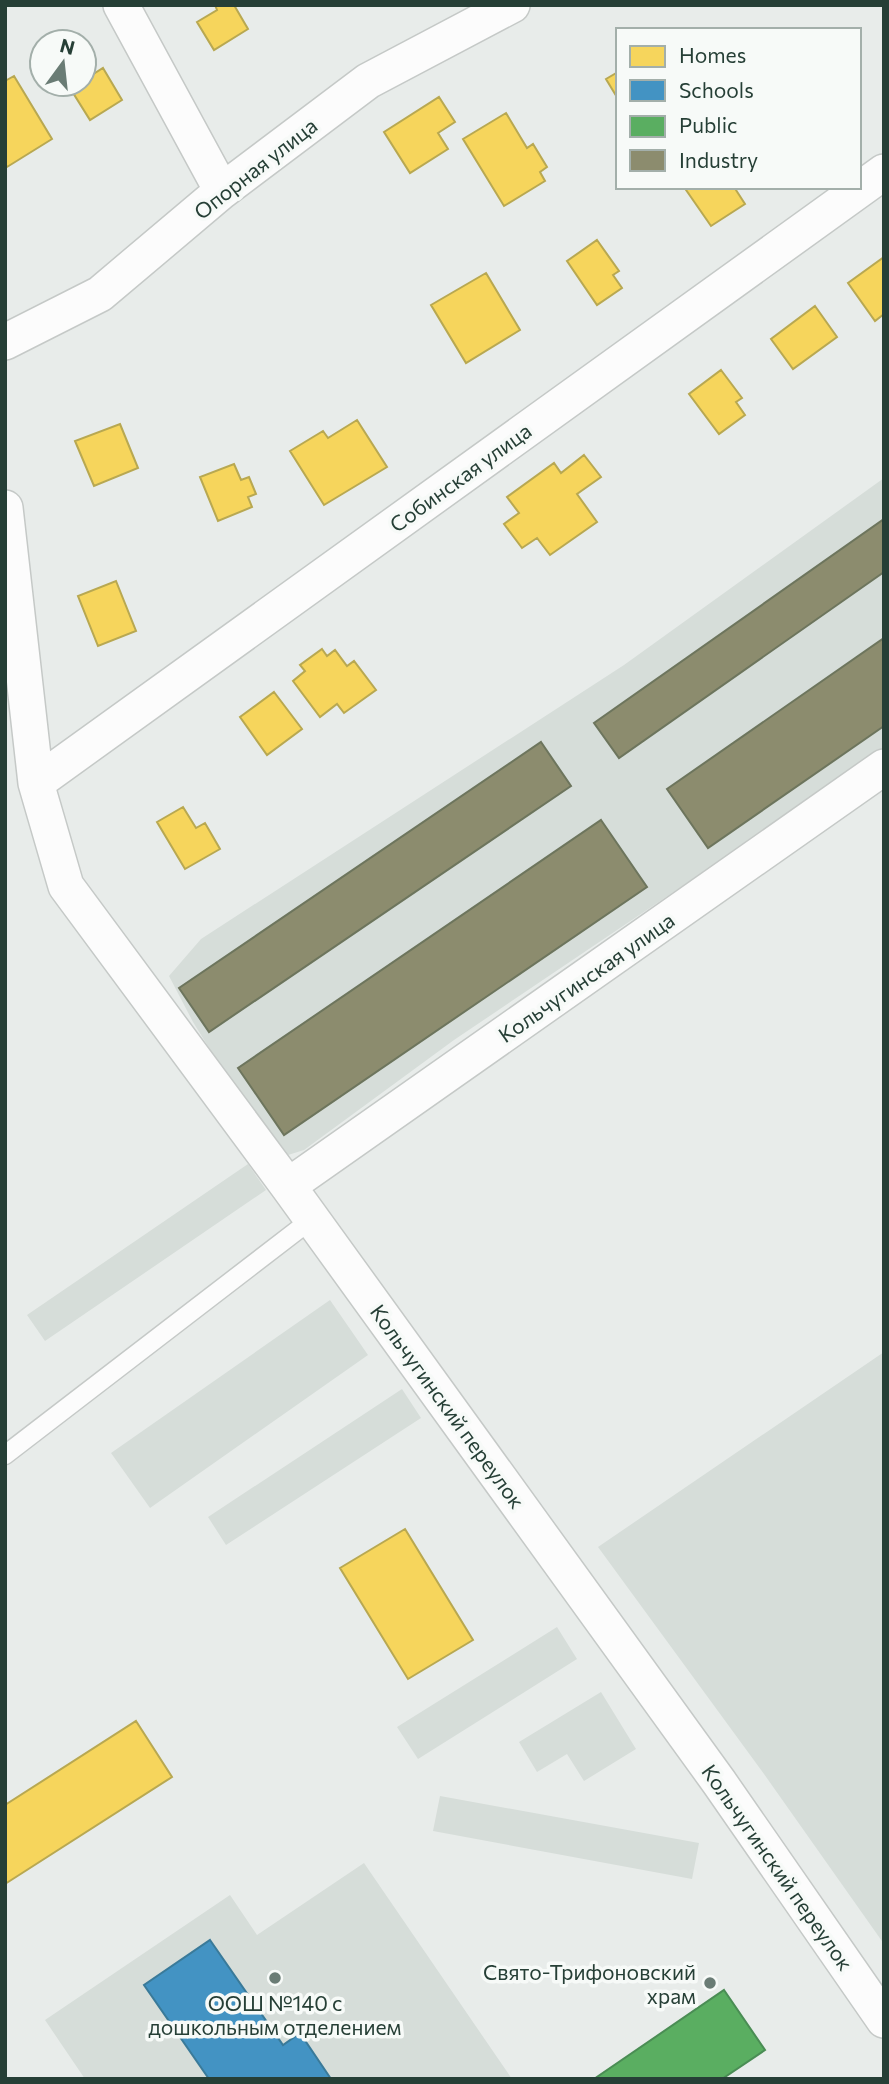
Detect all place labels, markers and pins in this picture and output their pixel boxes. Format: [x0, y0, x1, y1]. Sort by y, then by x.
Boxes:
place label: Свято-Трифоновский храм [483, 1959, 696, 2008]
marker: ООШ №140 с дошкольным отделением [267, 1970, 283, 1986]
marker: Свято-Трифоновский храм [702, 1975, 718, 1991]
place label: ООШ №140 с дошкольным отделением [149, 1990, 401, 2039]

